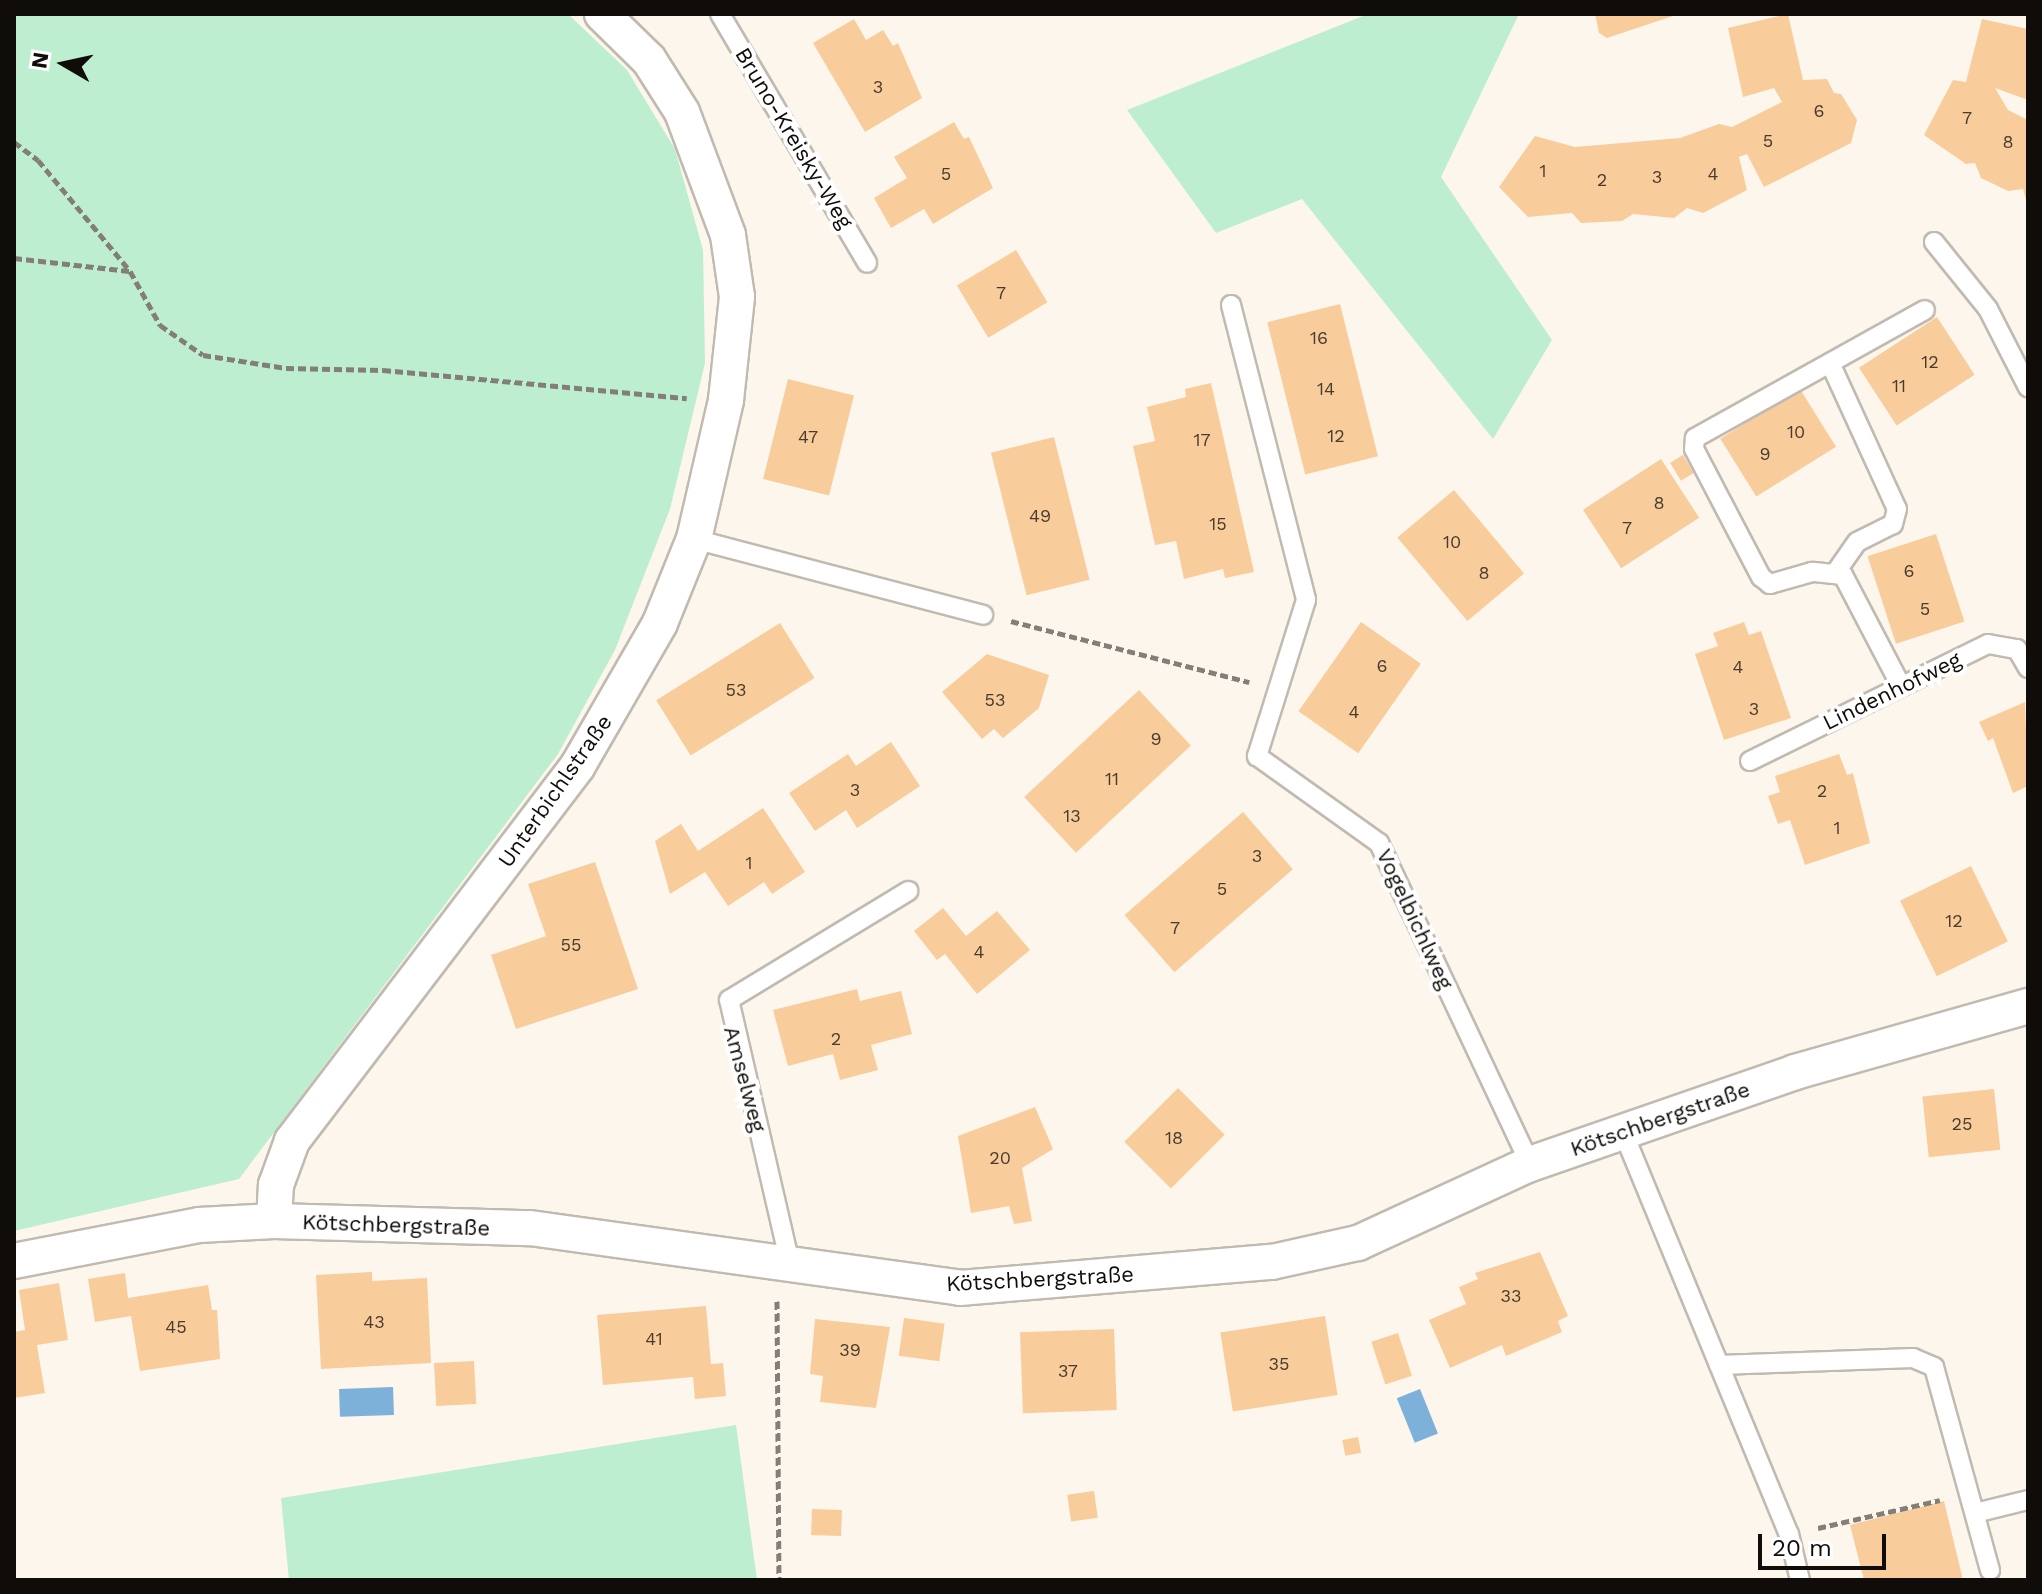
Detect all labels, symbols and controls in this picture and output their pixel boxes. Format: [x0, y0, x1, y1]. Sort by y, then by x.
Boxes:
north arrow [24, 24, 104, 104]
street label: Bruno-Kreisky-Weg [729, 43, 859, 233]
text: N [26, 50, 53, 70]
house number: 3 [873, 76, 883, 98]
house number: 6 [1814, 100, 1824, 122]
house number: 7 [1962, 107, 1972, 129]
house number: 5 [1763, 130, 1773, 152]
house number: 8 [2002, 131, 2014, 153]
house number: 1 [1539, 160, 1547, 182]
house number: 5 [941, 163, 951, 185]
house number: 4 [1708, 163, 1718, 185]
house number: 3 [1652, 166, 1662, 188]
house number: 2 [1597, 169, 1607, 191]
house number: 7 [996, 282, 1006, 304]
house number: 16 [1310, 327, 1328, 349]
house number: 12 [1921, 351, 1939, 373]
house number: 11 [1892, 375, 1906, 397]
house number: 14 [1317, 378, 1335, 400]
house number: 10 [1787, 421, 1805, 443]
house number: 12 [1327, 425, 1345, 447]
house number: 47 [798, 426, 818, 448]
house number: 17 [1193, 429, 1211, 451]
house number: 9 [1759, 443, 1771, 465]
house number: 8 [1653, 492, 1665, 514]
house number: 49 [1029, 505, 1051, 527]
house number: 15 [1209, 513, 1227, 535]
house number: 7 [1622, 517, 1632, 539]
house number: 10 [1443, 531, 1461, 553]
house number: 6 [1904, 560, 1914, 582]
house number: 8 [1478, 562, 1490, 584]
house number: 5 [1920, 598, 1930, 620]
street label: Lindenhofweg [1819, 646, 1965, 736]
house number: 6 [1377, 655, 1387, 677]
house number: 4 [1733, 656, 1743, 678]
house number: 53 [726, 679, 746, 701]
house number: 53 [985, 689, 1005, 711]
house number: 3 [1749, 698, 1759, 720]
house number: 4 [1349, 701, 1359, 723]
street label: Unterbichlstraße [492, 710, 618, 872]
house number: 9 [1150, 728, 1162, 750]
house number: 11 [1105, 768, 1119, 790]
house number: 3 [850, 779, 860, 801]
house number: 2 [1817, 780, 1827, 802]
house number: 13 [1063, 805, 1081, 827]
house number: 1 [1833, 817, 1841, 839]
house number: 3 [1252, 845, 1262, 867]
street label: Vogelbichlweg [1371, 845, 1459, 993]
house number: 1 [745, 852, 753, 874]
house number: 5 [1217, 878, 1227, 900]
house number: 12 [1945, 910, 1963, 932]
house number: 7 [1170, 917, 1180, 939]
house number: 55 [561, 934, 581, 956]
house number: 4 [974, 941, 984, 963]
street label: Amselweg [718, 1023, 772, 1135]
house number: 2 [831, 1028, 841, 1050]
street label: Kötschbergstraße [1567, 1076, 1753, 1162]
house number: 25 [1952, 1113, 1972, 1135]
house number: 18 [1165, 1127, 1183, 1149]
house number: 20 [989, 1147, 1011, 1169]
street label: Kötschbergstraße [302, 1209, 490, 1241]
street label: Kötschbergstraße [945, 1261, 1135, 1297]
house number: 33 [1501, 1285, 1521, 1307]
house number: 43 [363, 1311, 385, 1333]
house number: 45 [165, 1316, 187, 1338]
house number: 41 [645, 1328, 663, 1350]
house number: 39 [839, 1339, 861, 1361]
house number: 35 [1269, 1353, 1289, 1375]
house number: 37 [1058, 1360, 1078, 1382]
scale bar [1762, 1518, 1890, 1568]
text: 20 m [1772, 1534, 1832, 1562]

